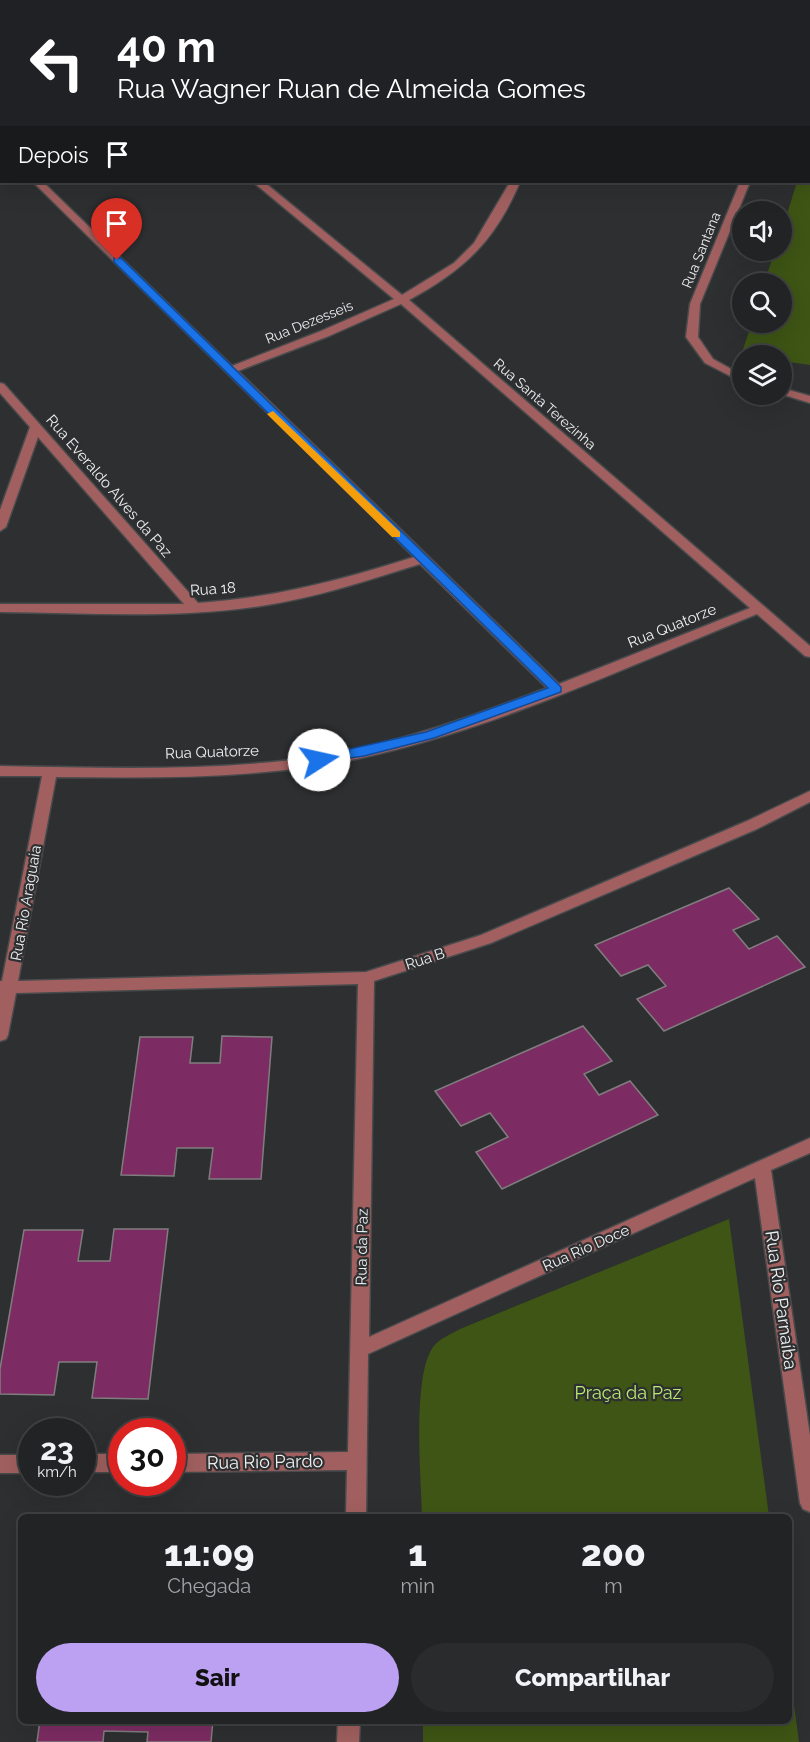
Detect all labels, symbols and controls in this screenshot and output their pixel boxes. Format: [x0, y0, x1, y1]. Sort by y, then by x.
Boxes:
text: 40 m [117, 23, 216, 72]
icon: left [18, 24, 96, 102]
text: Rua Wagner Ruan de Almeida Gomes [117, 73, 586, 104]
icon: arrive [101, 138, 134, 171]
text: Depois [18, 142, 89, 168]
pin [91, 198, 142, 260]
map controls [732, 201, 792, 405]
button: sound [732, 201, 792, 261]
icon: arrive [100, 207, 133, 240]
street label: Rua Santana [678, 210, 724, 290]
button: search [732, 273, 792, 333]
street label: Rua Dezesseis [263, 297, 355, 347]
button: layers [732, 345, 792, 405]
street label: Rua Santa Terezinha [491, 355, 599, 453]
street label: Rua Everaldo Alves da Paz [42, 411, 176, 561]
street label: Rua 18 [189, 578, 237, 600]
street label: Rua Quatorze [625, 600, 719, 652]
position arrow [287, 728, 351, 792]
street label: Rua Quatorze [165, 741, 259, 763]
street label: Rua Rio Araguaia [7, 844, 45, 962]
street label: Rua B [403, 944, 447, 974]
street label: Rua da Paz [352, 1208, 372, 1286]
street label: Rua Rio Doce [540, 1221, 632, 1275]
street label: Rua Rio Parnaíba [761, 1229, 802, 1371]
park label: Praça da Paz [575, 1382, 682, 1403]
speed limit sign: 30 [108, 1418, 186, 1496]
text: 23 [40, 1432, 74, 1467]
street label: Rua Rio Pardo [207, 1450, 324, 1473]
text: km/h [37, 1463, 77, 1481]
text: 11:09 [164, 1532, 254, 1574]
text: 1 [408, 1532, 427, 1574]
text: 200 [581, 1532, 646, 1574]
text: Chegada [167, 1574, 251, 1598]
text: min [400, 1574, 435, 1598]
text: m [604, 1574, 623, 1598]
button: Sair [36, 1643, 399, 1712]
button: Compartilhar [411, 1643, 774, 1712]

